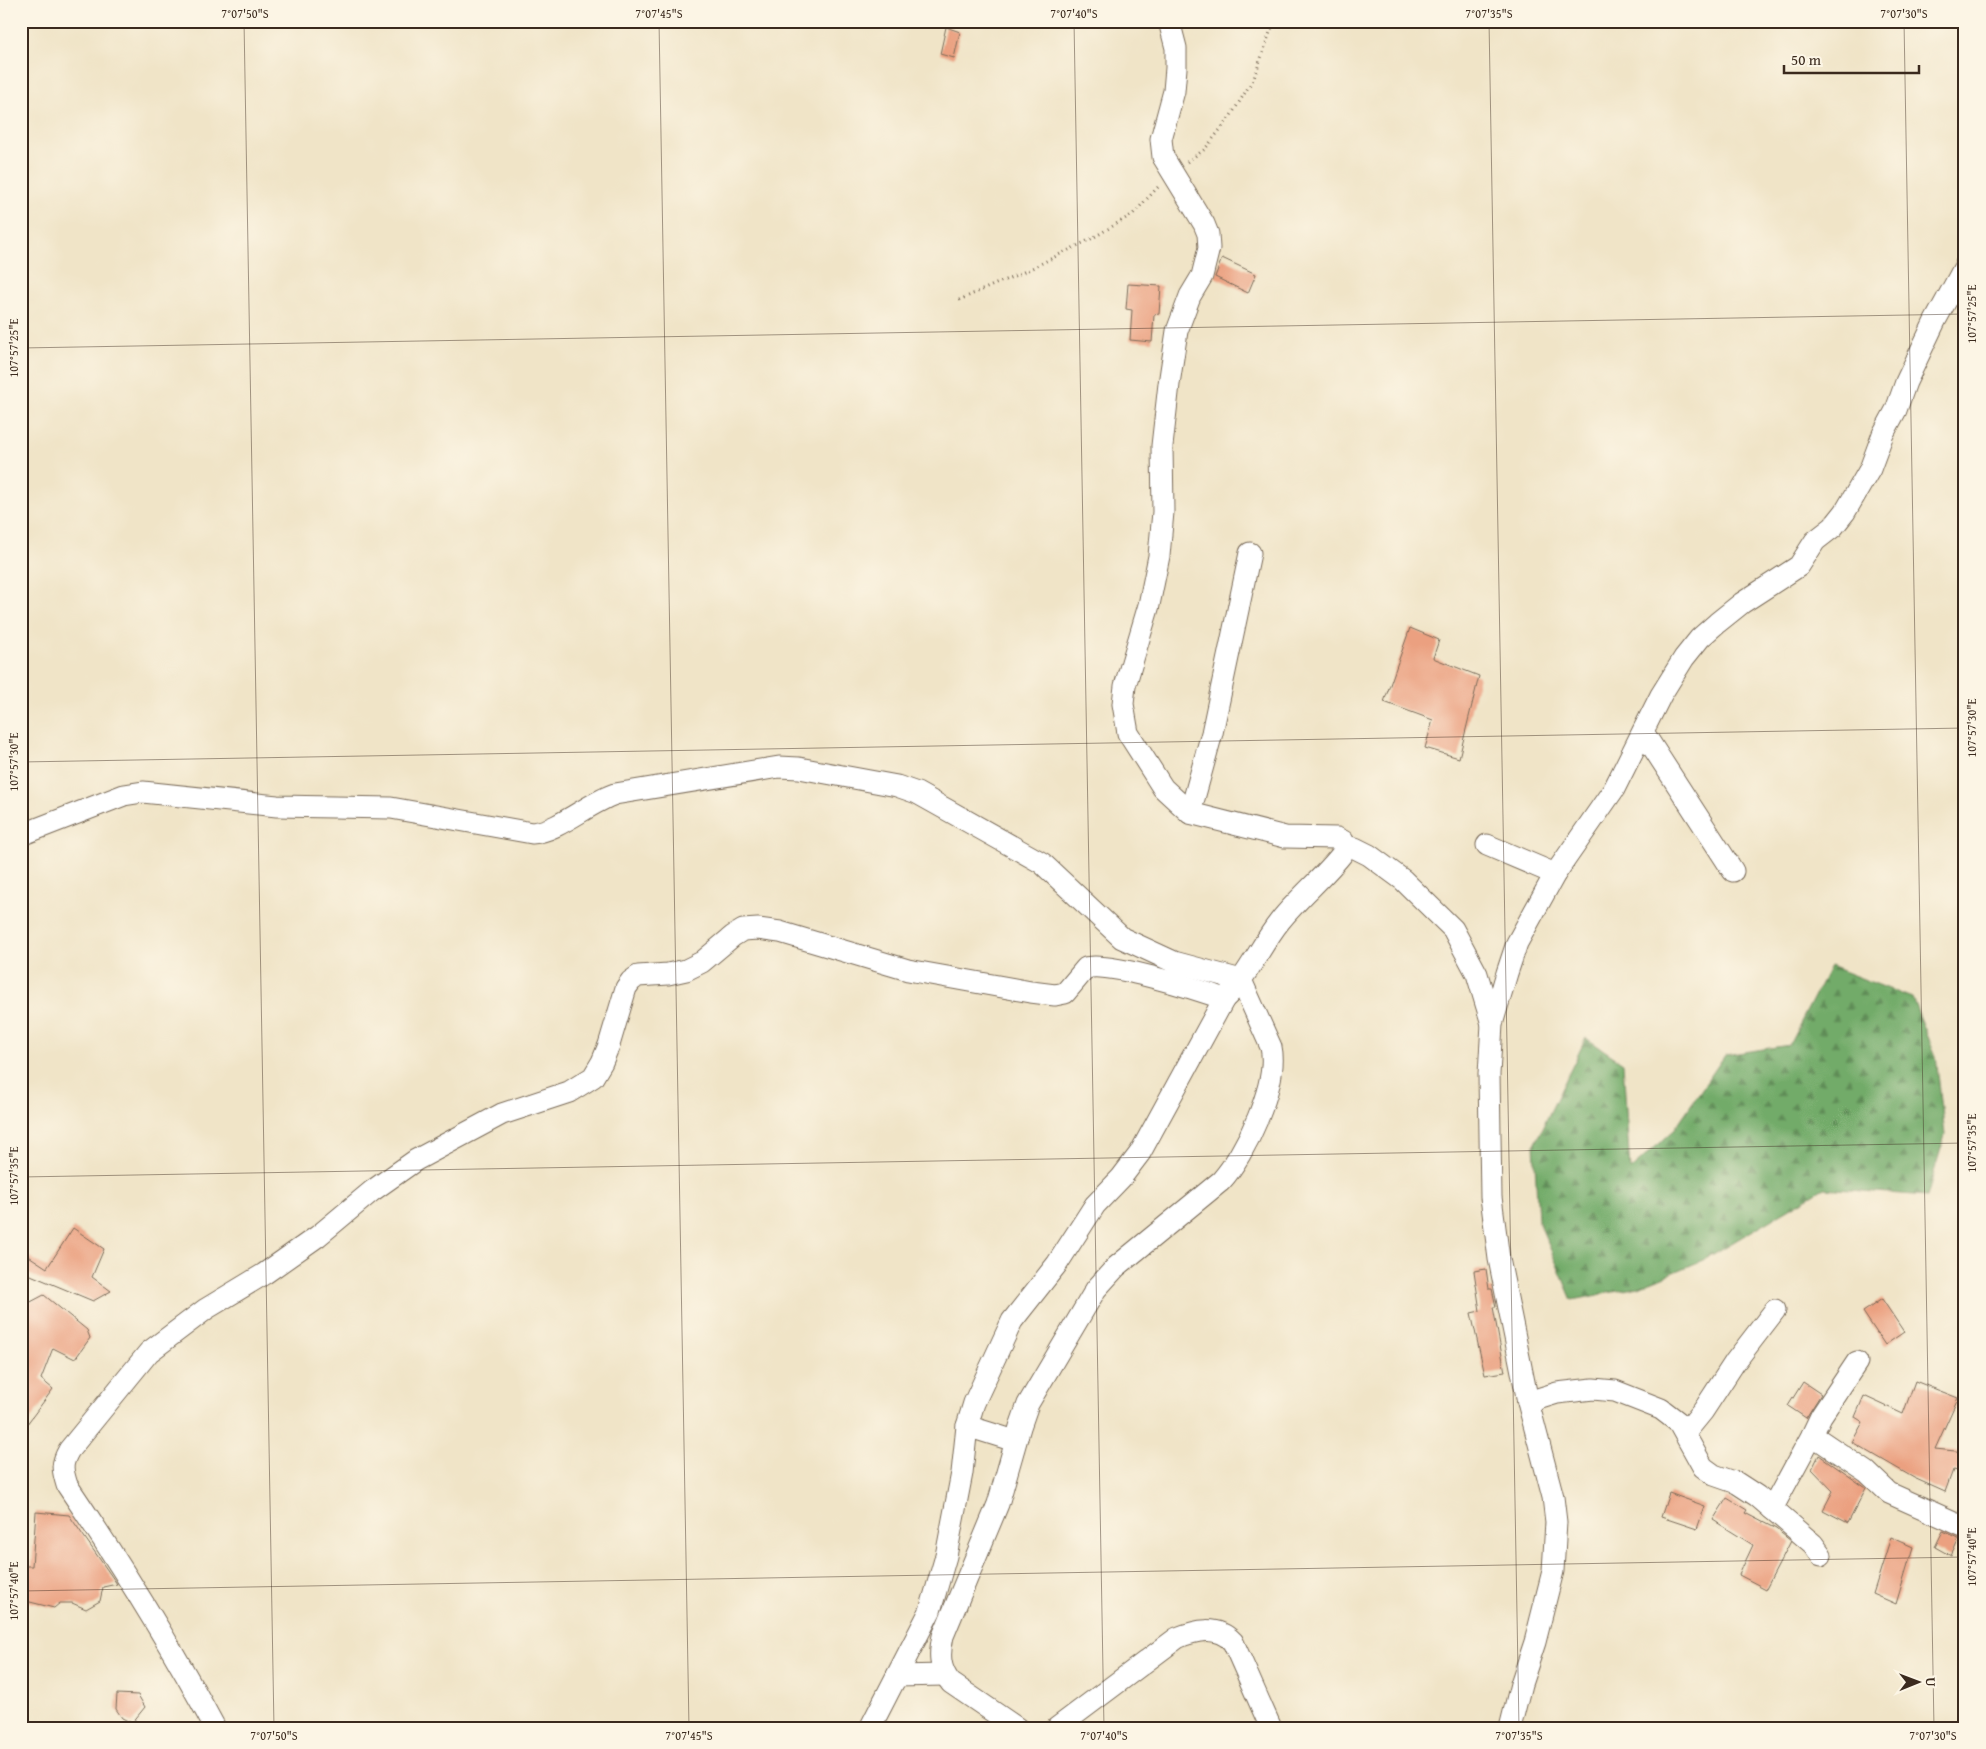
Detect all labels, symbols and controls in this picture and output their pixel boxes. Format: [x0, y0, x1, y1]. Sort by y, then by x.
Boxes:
text: 7°07'50"S [221, 5, 269, 22]
text: 7°07'45"S [635, 5, 683, 22]
text: 7°07'40"S [1050, 5, 1098, 22]
text: 7°07'35"S [1465, 5, 1513, 22]
text: 7°07'30"S [1880, 5, 1928, 22]
scale bar [1784, 42, 1918, 74]
text: 50 m [1791, 49, 1822, 70]
text: 107°57'25"E [1963, 284, 1980, 344]
text: 107°57'25"E [5, 318, 22, 378]
text: 107°57'30"E [1963, 698, 1980, 758]
text: 107°57'30"E [5, 732, 22, 792]
text: 107°57'35"E [1963, 1113, 1980, 1173]
text: 107°57'35"E [5, 1146, 22, 1206]
text: 107°57'40"E [1963, 1527, 1980, 1587]
text: 107°57'40"E [5, 1561, 22, 1621]
north arrow [1894, 1656, 1944, 1706]
text: U [1921, 1677, 1941, 1687]
text: 7°07'50"S [250, 1727, 298, 1744]
text: 7°07'45"S [665, 1727, 713, 1744]
text: 7°07'40"S [1080, 1727, 1128, 1744]
text: 7°07'35"S [1495, 1727, 1543, 1744]
text: 7°07'30"S [1909, 1727, 1957, 1744]

